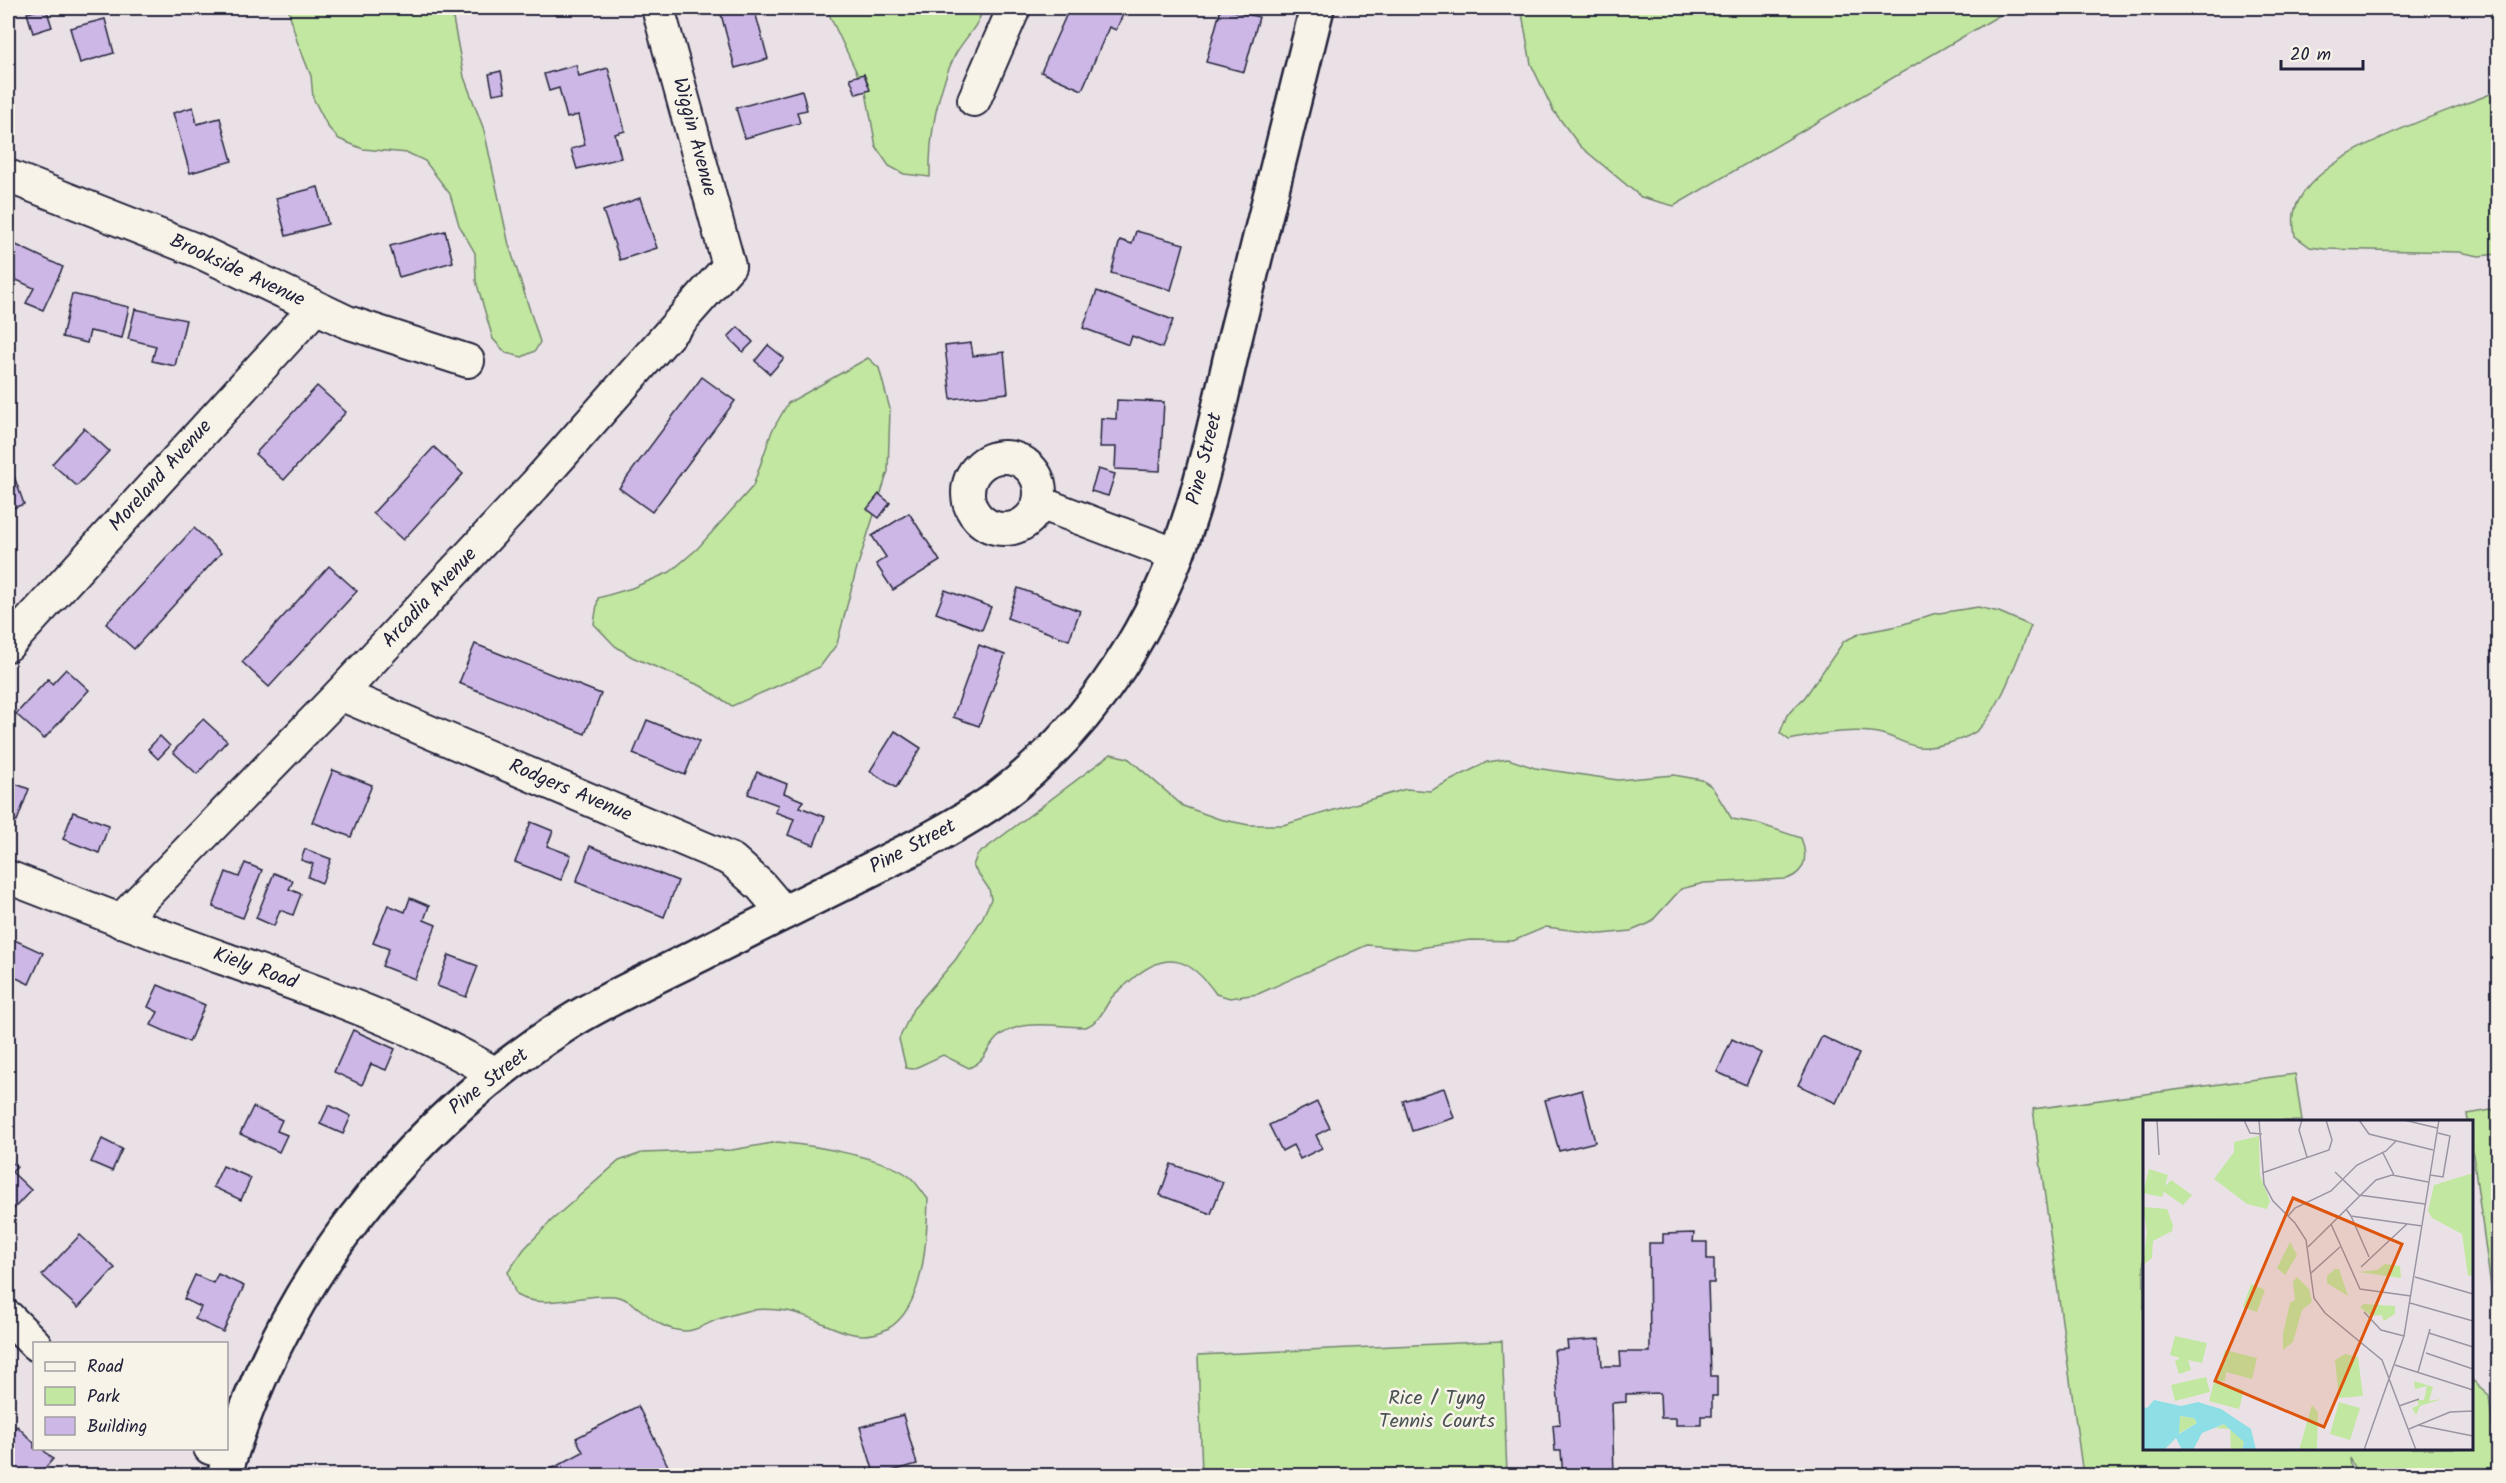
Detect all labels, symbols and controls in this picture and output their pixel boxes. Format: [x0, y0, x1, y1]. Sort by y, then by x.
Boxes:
scale bar [2281, 33, 2364, 71]
text: 20 m [2290, 41, 2331, 70]
street label: Wiggin Avenue [663, 74, 725, 200]
street label: Brookside Avenue [164, 226, 310, 316]
street label: Pine Street [1178, 409, 1232, 508]
street label: Moreland Avenue [102, 412, 220, 540]
street label: Arcadia Avenue [375, 540, 485, 656]
street label: Rodgers Avenue [503, 751, 637, 831]
street label: Pine Street [864, 811, 962, 883]
street label: Kiely Road [208, 939, 303, 999]
street label: Pine Street [442, 1040, 536, 1124]
inset map [2143, 1120, 2473, 1450]
legend [33, 1342, 228, 1450]
text: Road [87, 1353, 124, 1382]
text: Park [87, 1383, 120, 1412]
park label: Rice / Tyng Tennis Courts [1379, 1383, 1495, 1438]
text: Building [87, 1413, 147, 1442]

